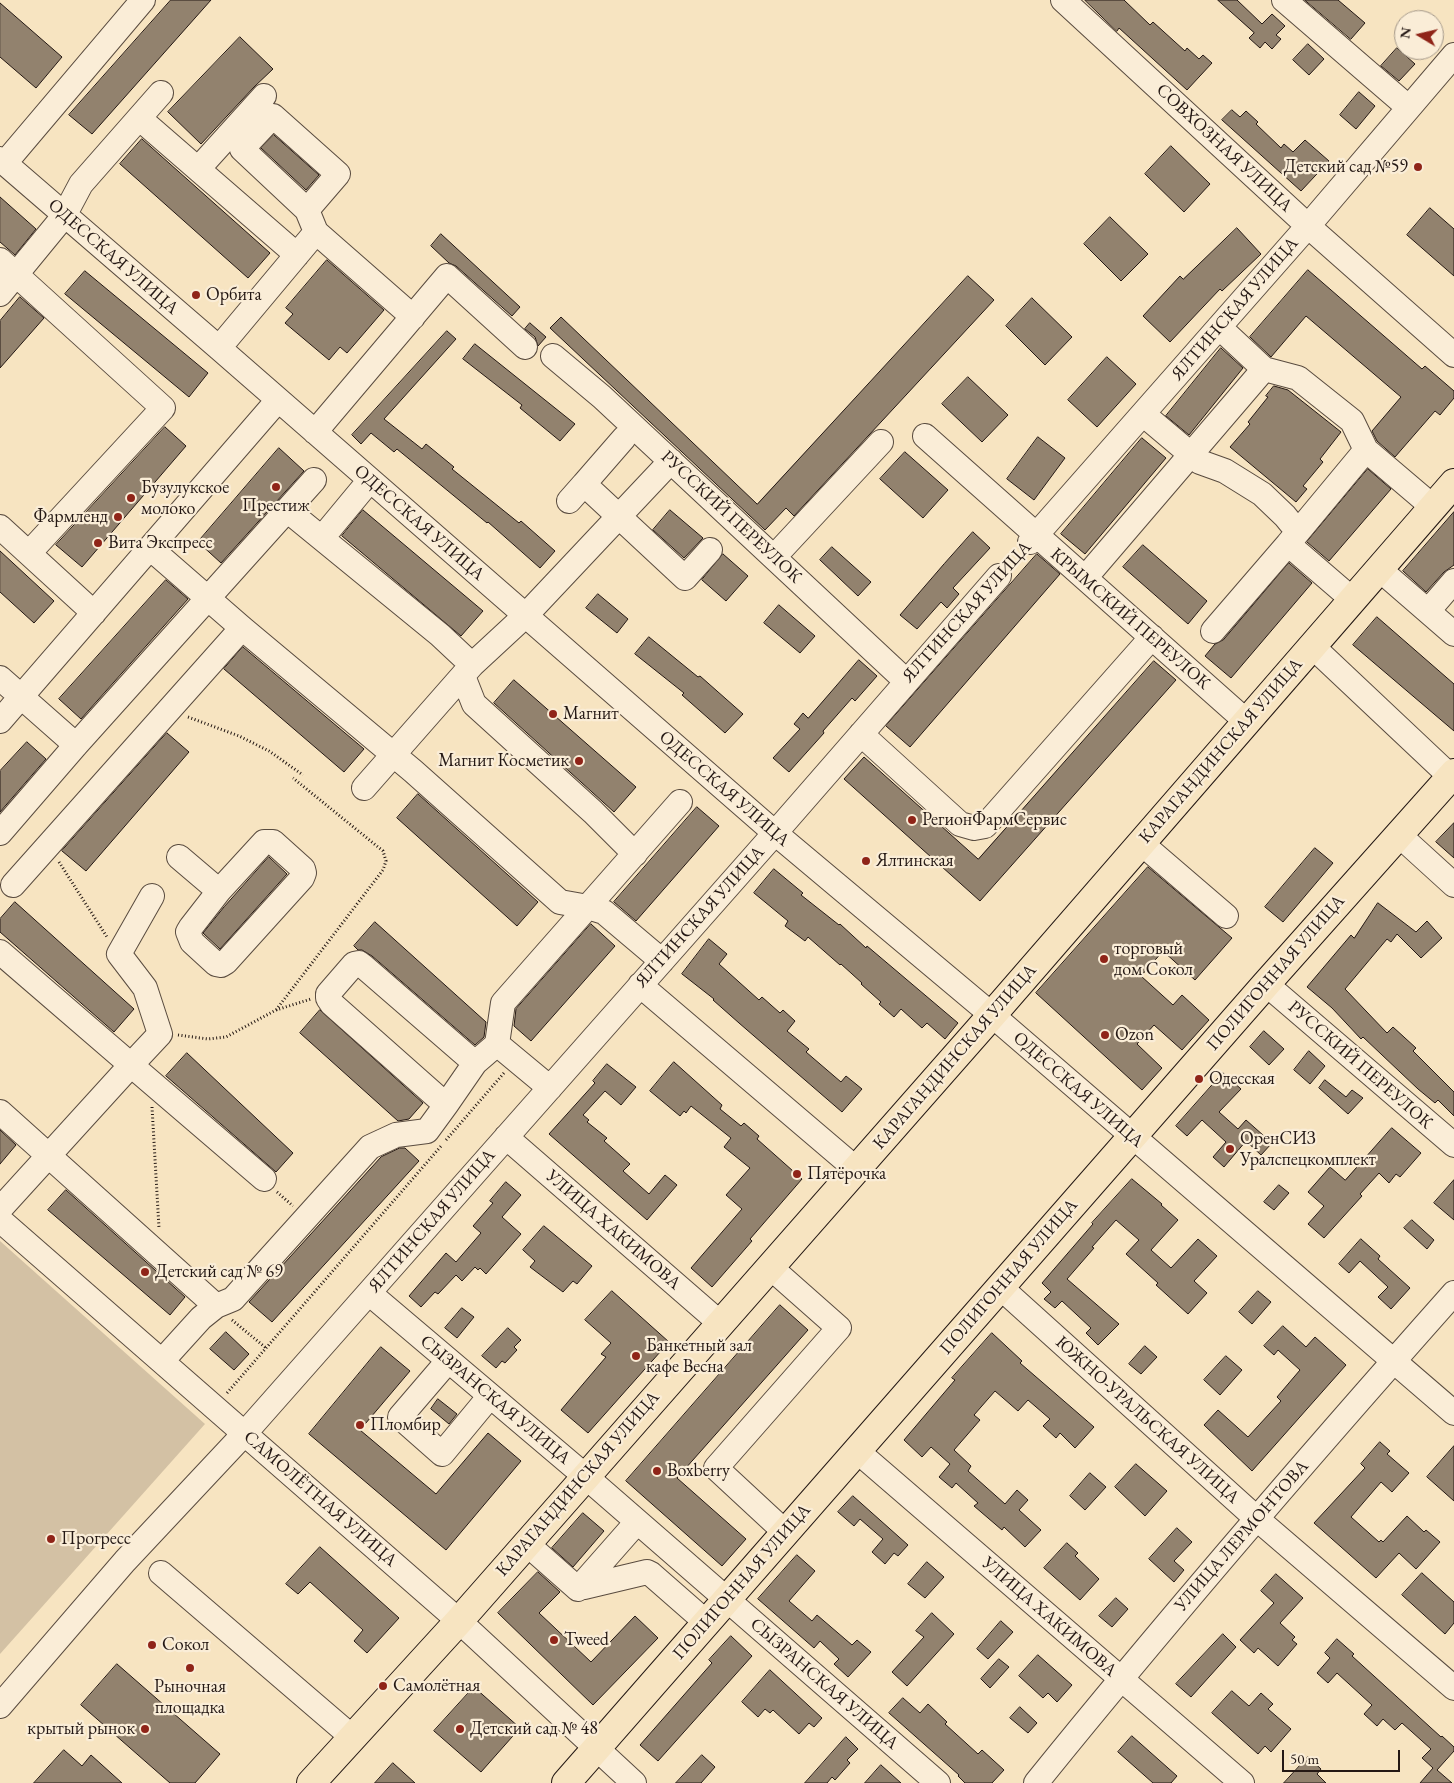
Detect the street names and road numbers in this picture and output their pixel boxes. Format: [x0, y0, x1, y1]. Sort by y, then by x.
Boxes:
street label: СОВХОЗНАЯ УЛИЦА [1151, 79, 1297, 217]
street label: ОДЕССКАЯ УЛИЦА [43, 195, 183, 319]
street label: ЯЛТИНСКАЯ УЛИЦА [1167, 233, 1303, 385]
street label: РУССКИЙ ПЕРЕУЛОК [656, 446, 806, 588]
street label: ОДЕССКАЯ УЛИЦА [349, 461, 489, 585]
street label: ЯЛТИНСКАЯ УЛИЦА [898, 537, 1036, 687]
street label: КРЫМСКИЙ ПЕРЕУЛОК [1046, 544, 1214, 694]
street label: КАРАГАНДИНСКАЯ УЛИЦА [1135, 654, 1307, 848]
street label: ОДЕССКАЯ УЛИЦА [654, 727, 794, 851]
street label: ЯЛТИНСКАЯ УЛИЦА [631, 842, 769, 992]
street label: ПОЛИГОННАЯ УЛИЦА [1202, 891, 1350, 1055]
street label: КАРАГАНДИНСКАЯ УЛИЦА [869, 960, 1041, 1154]
street label: РУССКИЙ ПЕРЕУЛОК [1283, 996, 1437, 1134]
street label: ОДЕССКАЯ УЛИЦА [1008, 1028, 1148, 1152]
street label: ЯЛТИНСКАЯ УЛИЦА [364, 1145, 500, 1297]
street label: УЛИЦА ХАКИМОВА [541, 1165, 685, 1295]
street label: ПОЛИГОННАЯ УЛИЦА [935, 1195, 1083, 1359]
street label: СЫЗРАНСКАЯ УЛИЦА [415, 1331, 575, 1469]
street label: ЮЖНО-УРАЛЬСКАЯ УЛИЦА [1051, 1332, 1243, 1508]
street label: КАРАГАНДИНСКАЯ УЛИЦА [492, 1387, 664, 1581]
street label: САМОЛЁТНАЯ УЛИЦА [239, 1426, 401, 1572]
street label: УЛИЦА ЛЕРМОНТОВА [1170, 1456, 1314, 1616]
street label: ПОЛИГОННАЯ УЛИЦА [668, 1500, 816, 1664]
street label: УЛИЦА ХАКИМОВА [977, 1552, 1121, 1682]
street label: СЫЗРАНСКАЯ УЛИЦА [745, 1614, 903, 1754]

